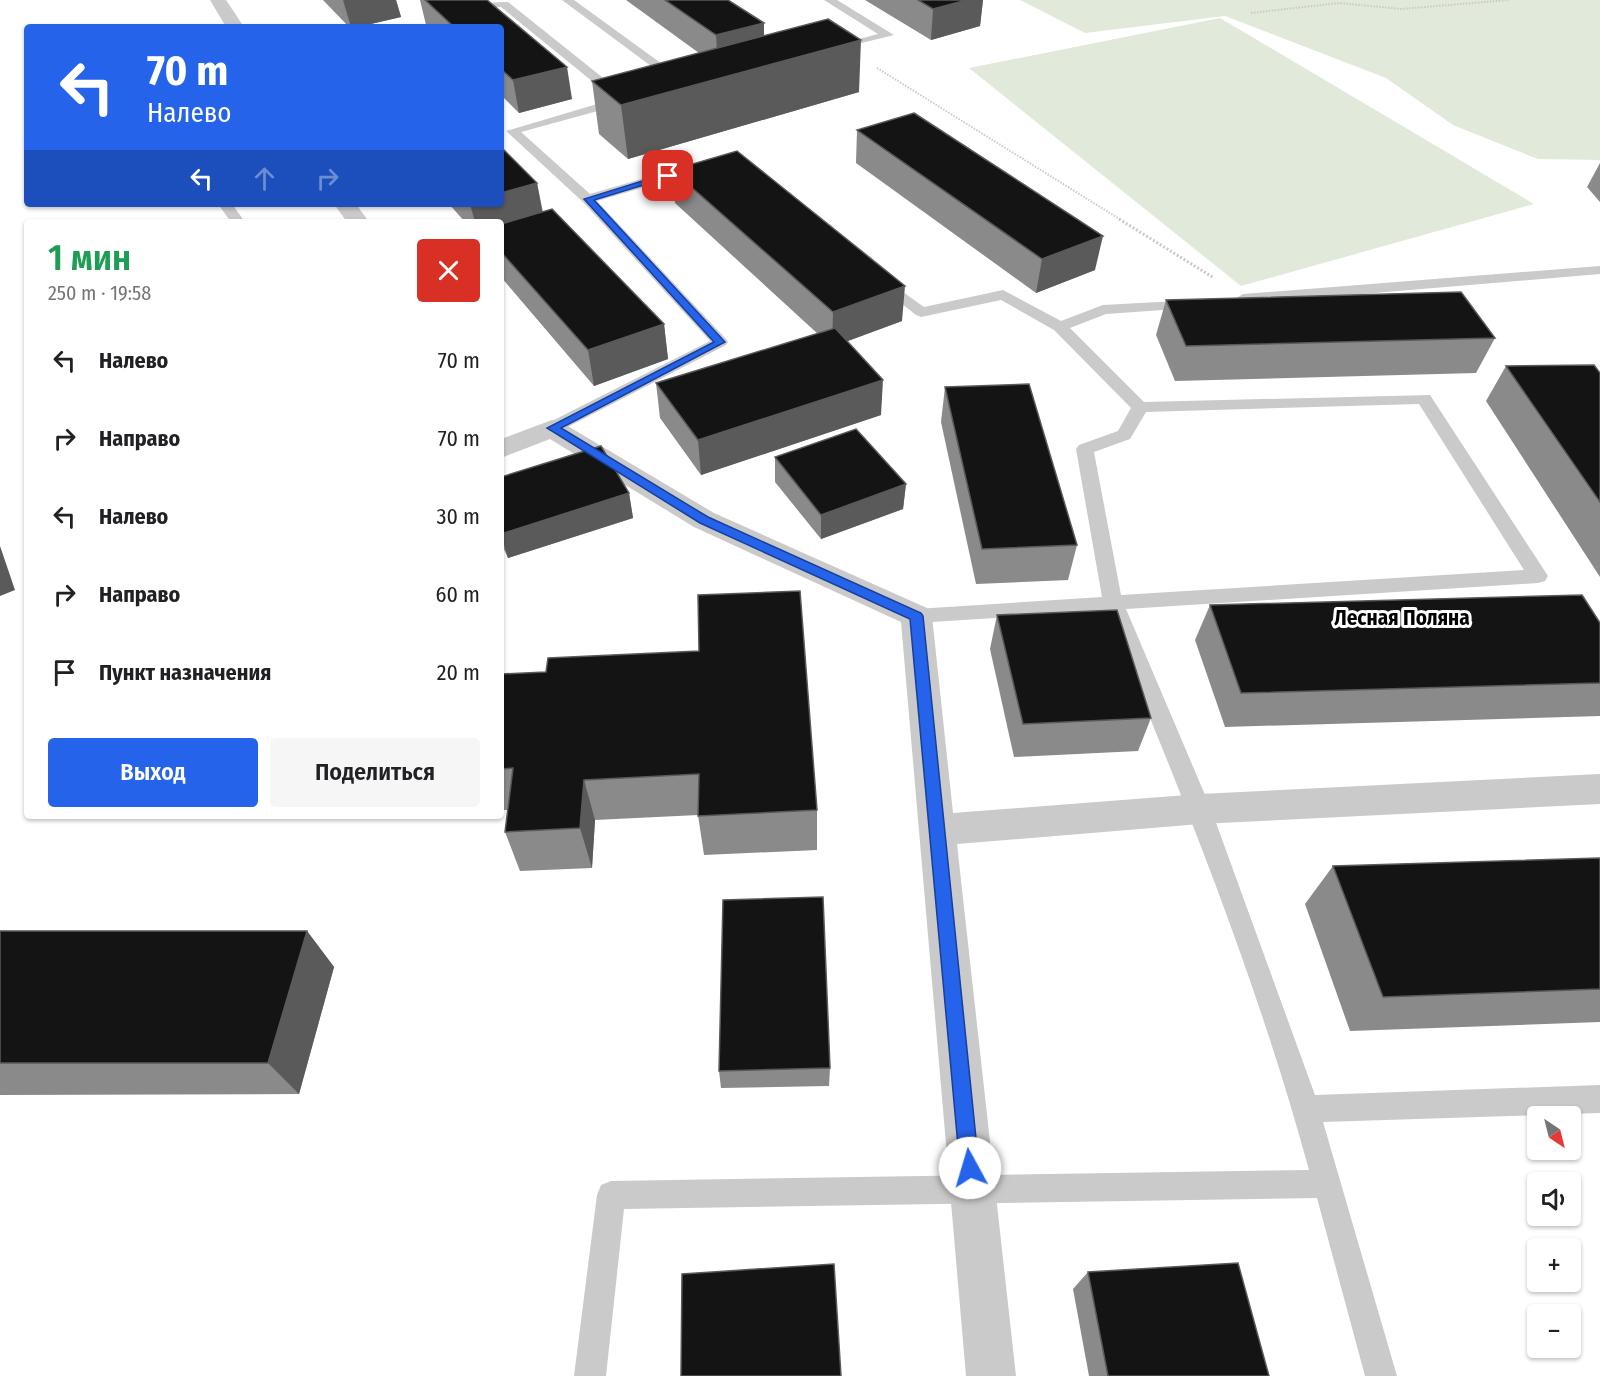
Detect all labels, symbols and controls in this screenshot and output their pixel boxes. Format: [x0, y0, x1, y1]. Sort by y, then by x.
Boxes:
text: 70 m [147, 46, 228, 96]
icon: left [48, 48, 126, 126]
text: Налево [147, 97, 231, 129]
pin [642, 150, 693, 201]
icon: arrive [651, 159, 684, 192]
icon: left [185, 162, 218, 195]
icon: ahead [248, 162, 281, 195]
icon: right [311, 162, 344, 195]
text: 1 мин [48, 236, 131, 280]
button: close [417, 239, 480, 302]
text: 250 m · 19:58 [48, 281, 151, 305]
icon: left [48, 344, 81, 377]
text: Налево [99, 347, 168, 374]
text: 70 m [438, 347, 480, 374]
icon: right [48, 422, 81, 455]
text: Направо [99, 425, 180, 452]
text: 70 m [438, 425, 480, 452]
icon: left [48, 500, 81, 533]
text: Налево [99, 503, 168, 530]
text: 30 m [437, 503, 480, 530]
icon: right [48, 578, 81, 611]
text: Направо [99, 581, 180, 608]
text: 60 m [436, 581, 480, 608]
district label: Лесная Поляна [1334, 605, 1470, 631]
icon: arrive [48, 656, 81, 689]
text: Пункт назначения [99, 659, 271, 686]
text: 20 m [437, 659, 480, 686]
button: Выход [48, 738, 258, 807]
button: Поделиться [270, 738, 480, 807]
north arrow [1527, 1106, 1581, 1160]
map controls [1527, 1106, 1581, 1358]
position arrow [938, 1136, 1002, 1200]
button: sound [1527, 1172, 1581, 1226]
button: + [1527, 1238, 1581, 1292]
button: − [1527, 1304, 1581, 1358]

